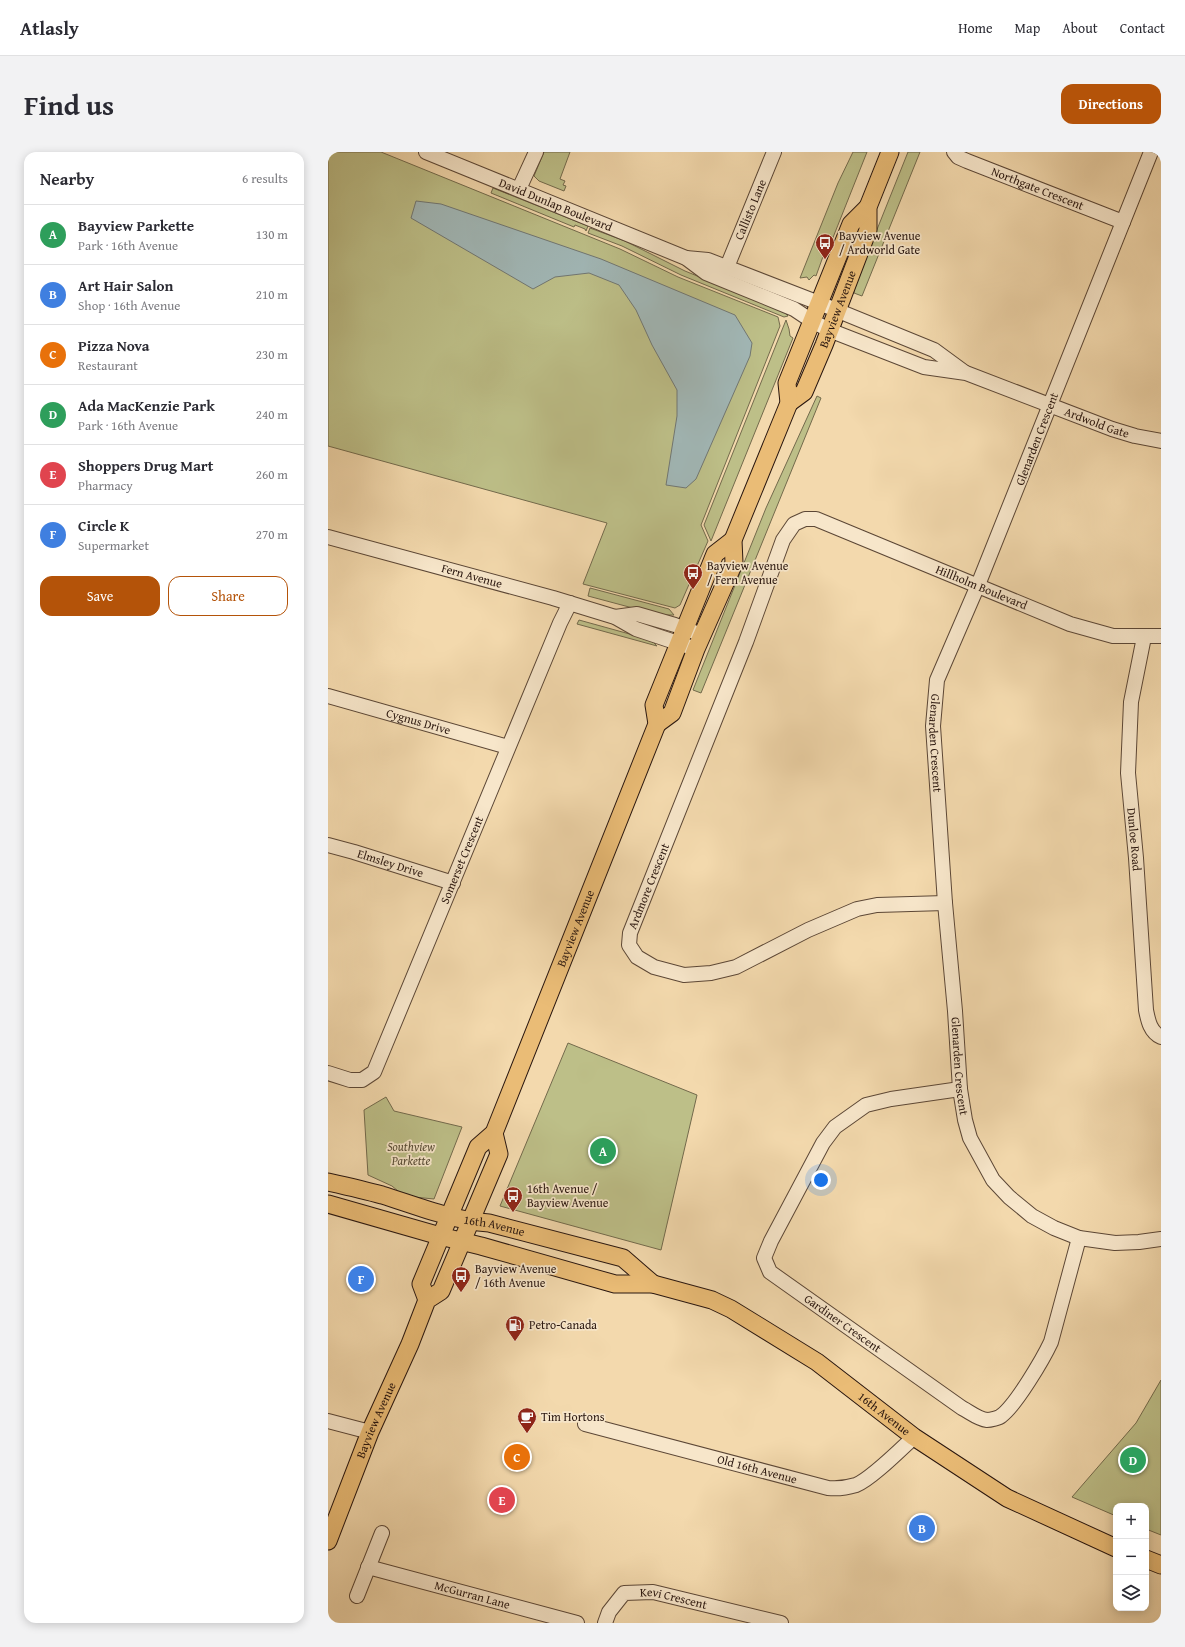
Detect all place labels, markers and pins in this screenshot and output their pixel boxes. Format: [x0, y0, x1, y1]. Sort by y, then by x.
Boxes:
place label: Bayview Avenue / Ardworld Gate [839, 227, 921, 258]
bus stop icon: Bayview Avenue / Ardworld Gate [814, 232, 836, 260]
place label: Bayview Avenue / Fern Avenue [707, 557, 789, 588]
bus stop icon: Bayview Avenue / Fern Avenue [682, 562, 704, 590]
pin: A [590, 1136, 616, 1166]
place label: 16th Avenue / Bayview Avenue [527, 1180, 609, 1211]
bus stop icon: 16th Avenue / Bayview Avenue [502, 1185, 524, 1213]
place label: Bayview Avenue / 16th Avenue [475, 1260, 557, 1291]
pin: F [348, 1264, 374, 1294]
bus stop icon: Bayview Avenue / 16th Avenue [450, 1265, 472, 1293]
fuel station icon: Petro-Canada [504, 1314, 526, 1342]
place label: Petro-Canada [529, 1316, 597, 1333]
cafe icon: Tim Hortons [516, 1406, 538, 1434]
place label: Tim Hortons [541, 1408, 605, 1425]
pin: C [504, 1442, 530, 1472]
pin: D [1120, 1445, 1146, 1475]
pin: E [489, 1485, 515, 1515]
pin: B [909, 1513, 935, 1543]

